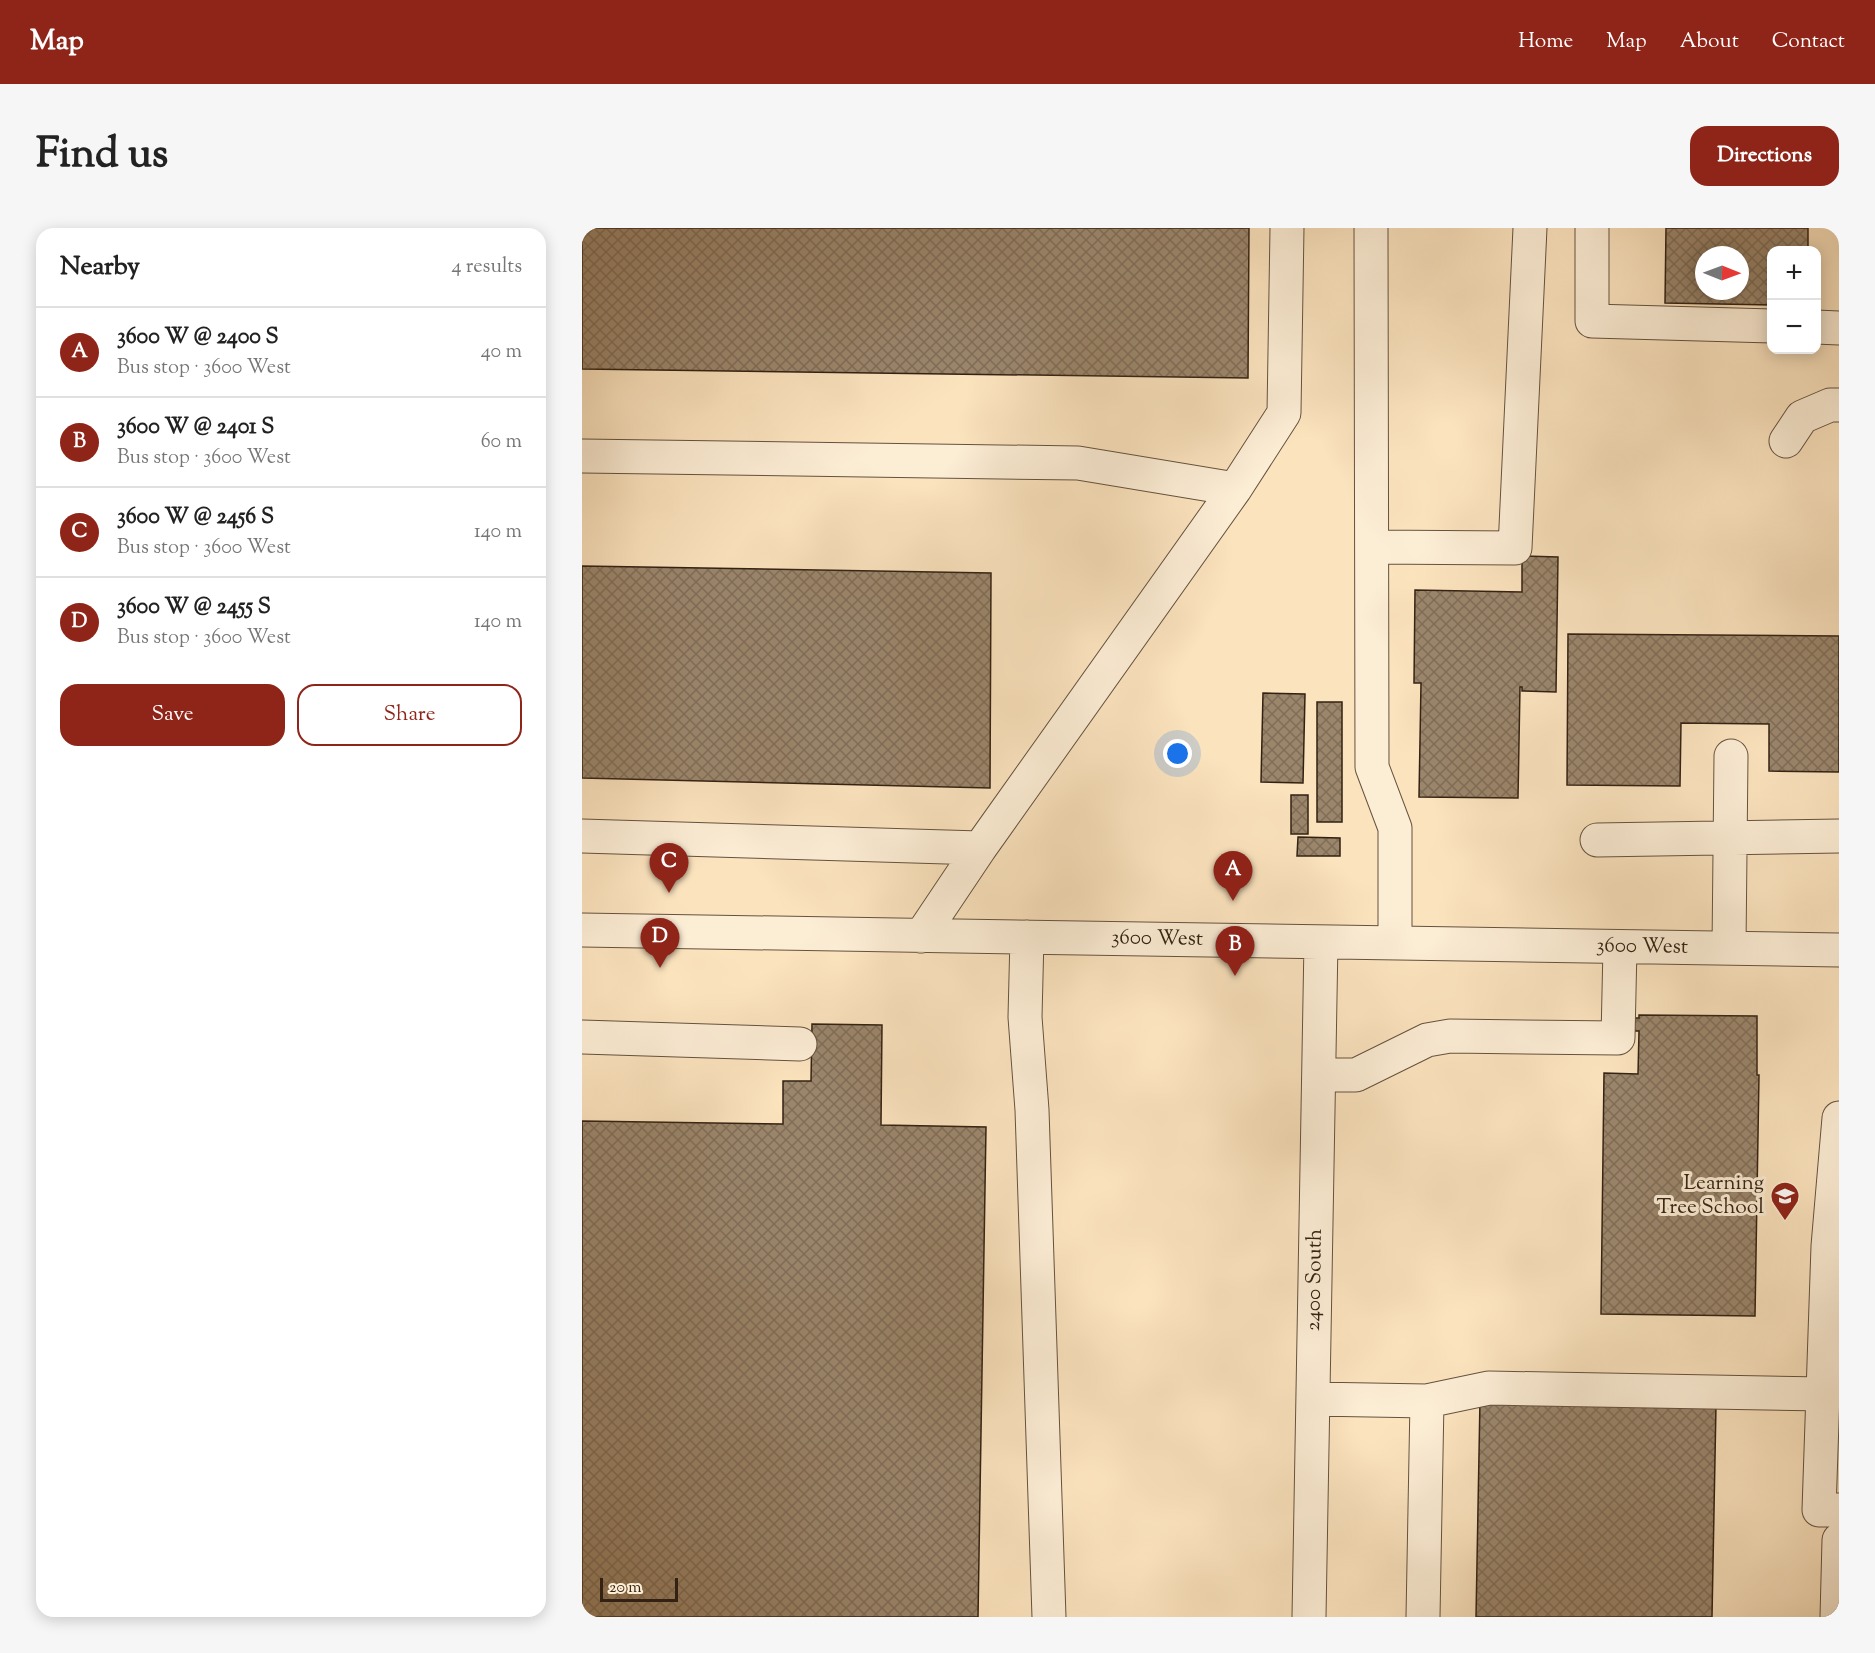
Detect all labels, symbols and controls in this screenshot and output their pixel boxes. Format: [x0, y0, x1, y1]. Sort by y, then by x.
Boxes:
text: Map [30, 22, 84, 62]
text: Home [1518, 27, 1573, 57]
text: Map [1606, 27, 1647, 57]
text: About [1680, 27, 1739, 57]
text: Contact [1772, 27, 1845, 57]
text: Find us [36, 126, 168, 186]
button: Directions [1690, 126, 1839, 186]
north arrow [1695, 246, 1749, 300]
map controls [1767, 246, 1821, 354]
button: + [1767, 246, 1821, 300]
text: Nearby [60, 249, 140, 286]
text: 4 results [451, 253, 522, 282]
button: − [1767, 300, 1821, 354]
text: 3600 W @ 2400 S [117, 322, 279, 354]
text: A [71, 338, 88, 367]
text: 40 m [481, 338, 522, 367]
text: Bus stop · 3600 West [117, 354, 291, 383]
text: 3600 W @ 2401 S [117, 412, 274, 444]
text: B [73, 428, 86, 457]
text: 60 m [481, 428, 522, 457]
text: Bus stop · 3600 West [117, 444, 291, 473]
text: 3600 W @ 2456 S [117, 502, 274, 534]
text: C [71, 518, 88, 547]
text: 140 m [474, 518, 522, 547]
text: Bus stop · 3600 West [117, 534, 291, 563]
text: 3600 W @ 2455 S [117, 592, 271, 624]
text: D [72, 608, 87, 637]
text: 140 m [474, 608, 522, 637]
text: Bus stop · 3600 West [117, 624, 291, 653]
button: Save [60, 684, 285, 746]
button: Share [297, 684, 522, 746]
your location [1163, 739, 1192, 768]
pin: C [650, 844, 688, 893]
pin: A [1214, 852, 1252, 901]
pin: D [640, 918, 680, 968]
street label: 3600 West [1111, 923, 1203, 955]
pin: B [1216, 926, 1254, 976]
street label: 3600 West [1596, 931, 1688, 963]
place label: Learning Tree School [1656, 1169, 1764, 1223]
school or university icon: Learning Tree School [1769, 1180, 1801, 1222]
street label: 2400 South [1299, 1228, 1331, 1332]
scale bar [600, 1575, 678, 1602]
text: 20 m [609, 1577, 642, 1600]

